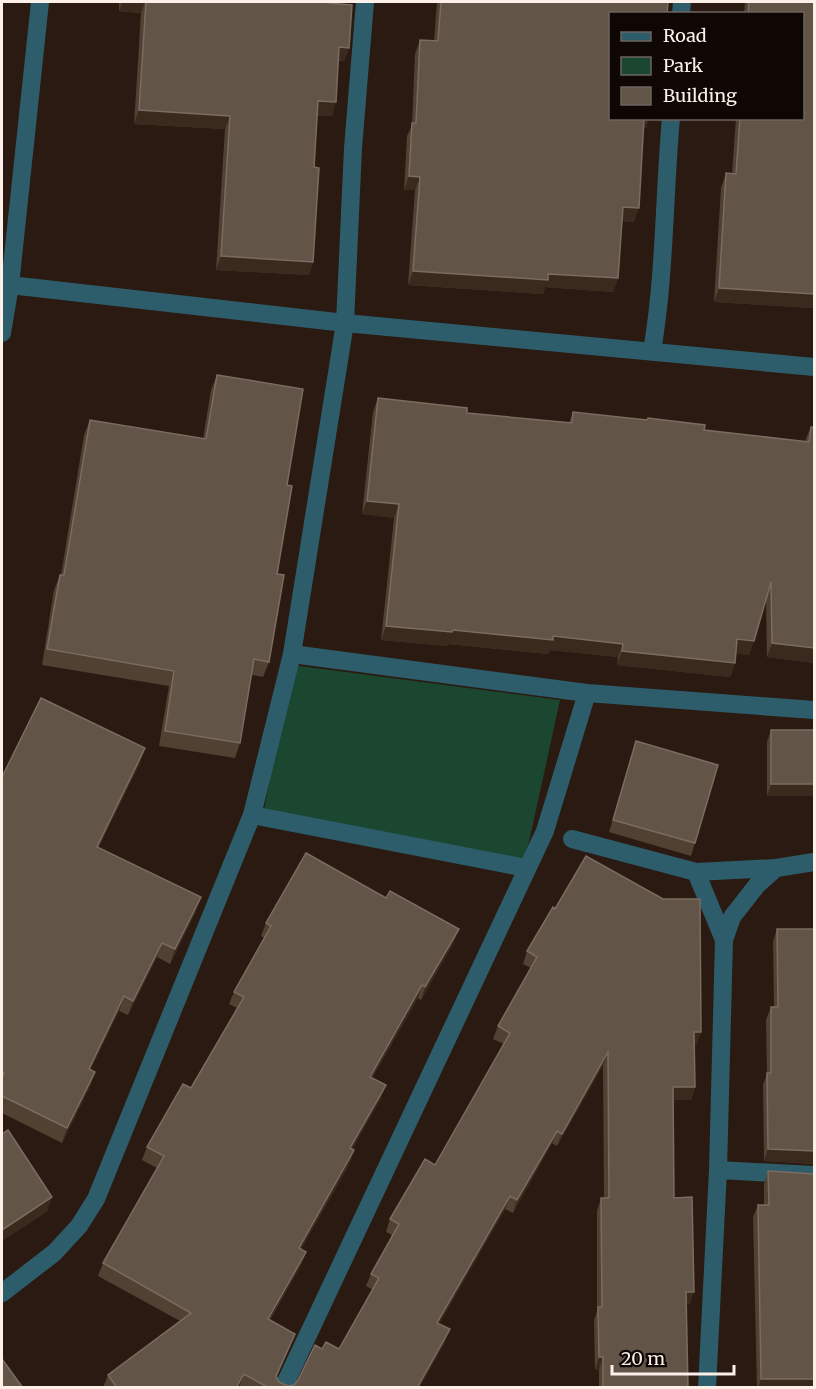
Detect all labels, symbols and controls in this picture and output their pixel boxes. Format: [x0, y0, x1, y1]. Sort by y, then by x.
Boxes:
legend [609, 12, 804, 120]
text: Road [663, 24, 707, 47]
text: Park [663, 54, 704, 77]
text: Building [663, 84, 737, 107]
scale bar [612, 1338, 734, 1376]
text: 20 m [621, 1347, 665, 1370]

